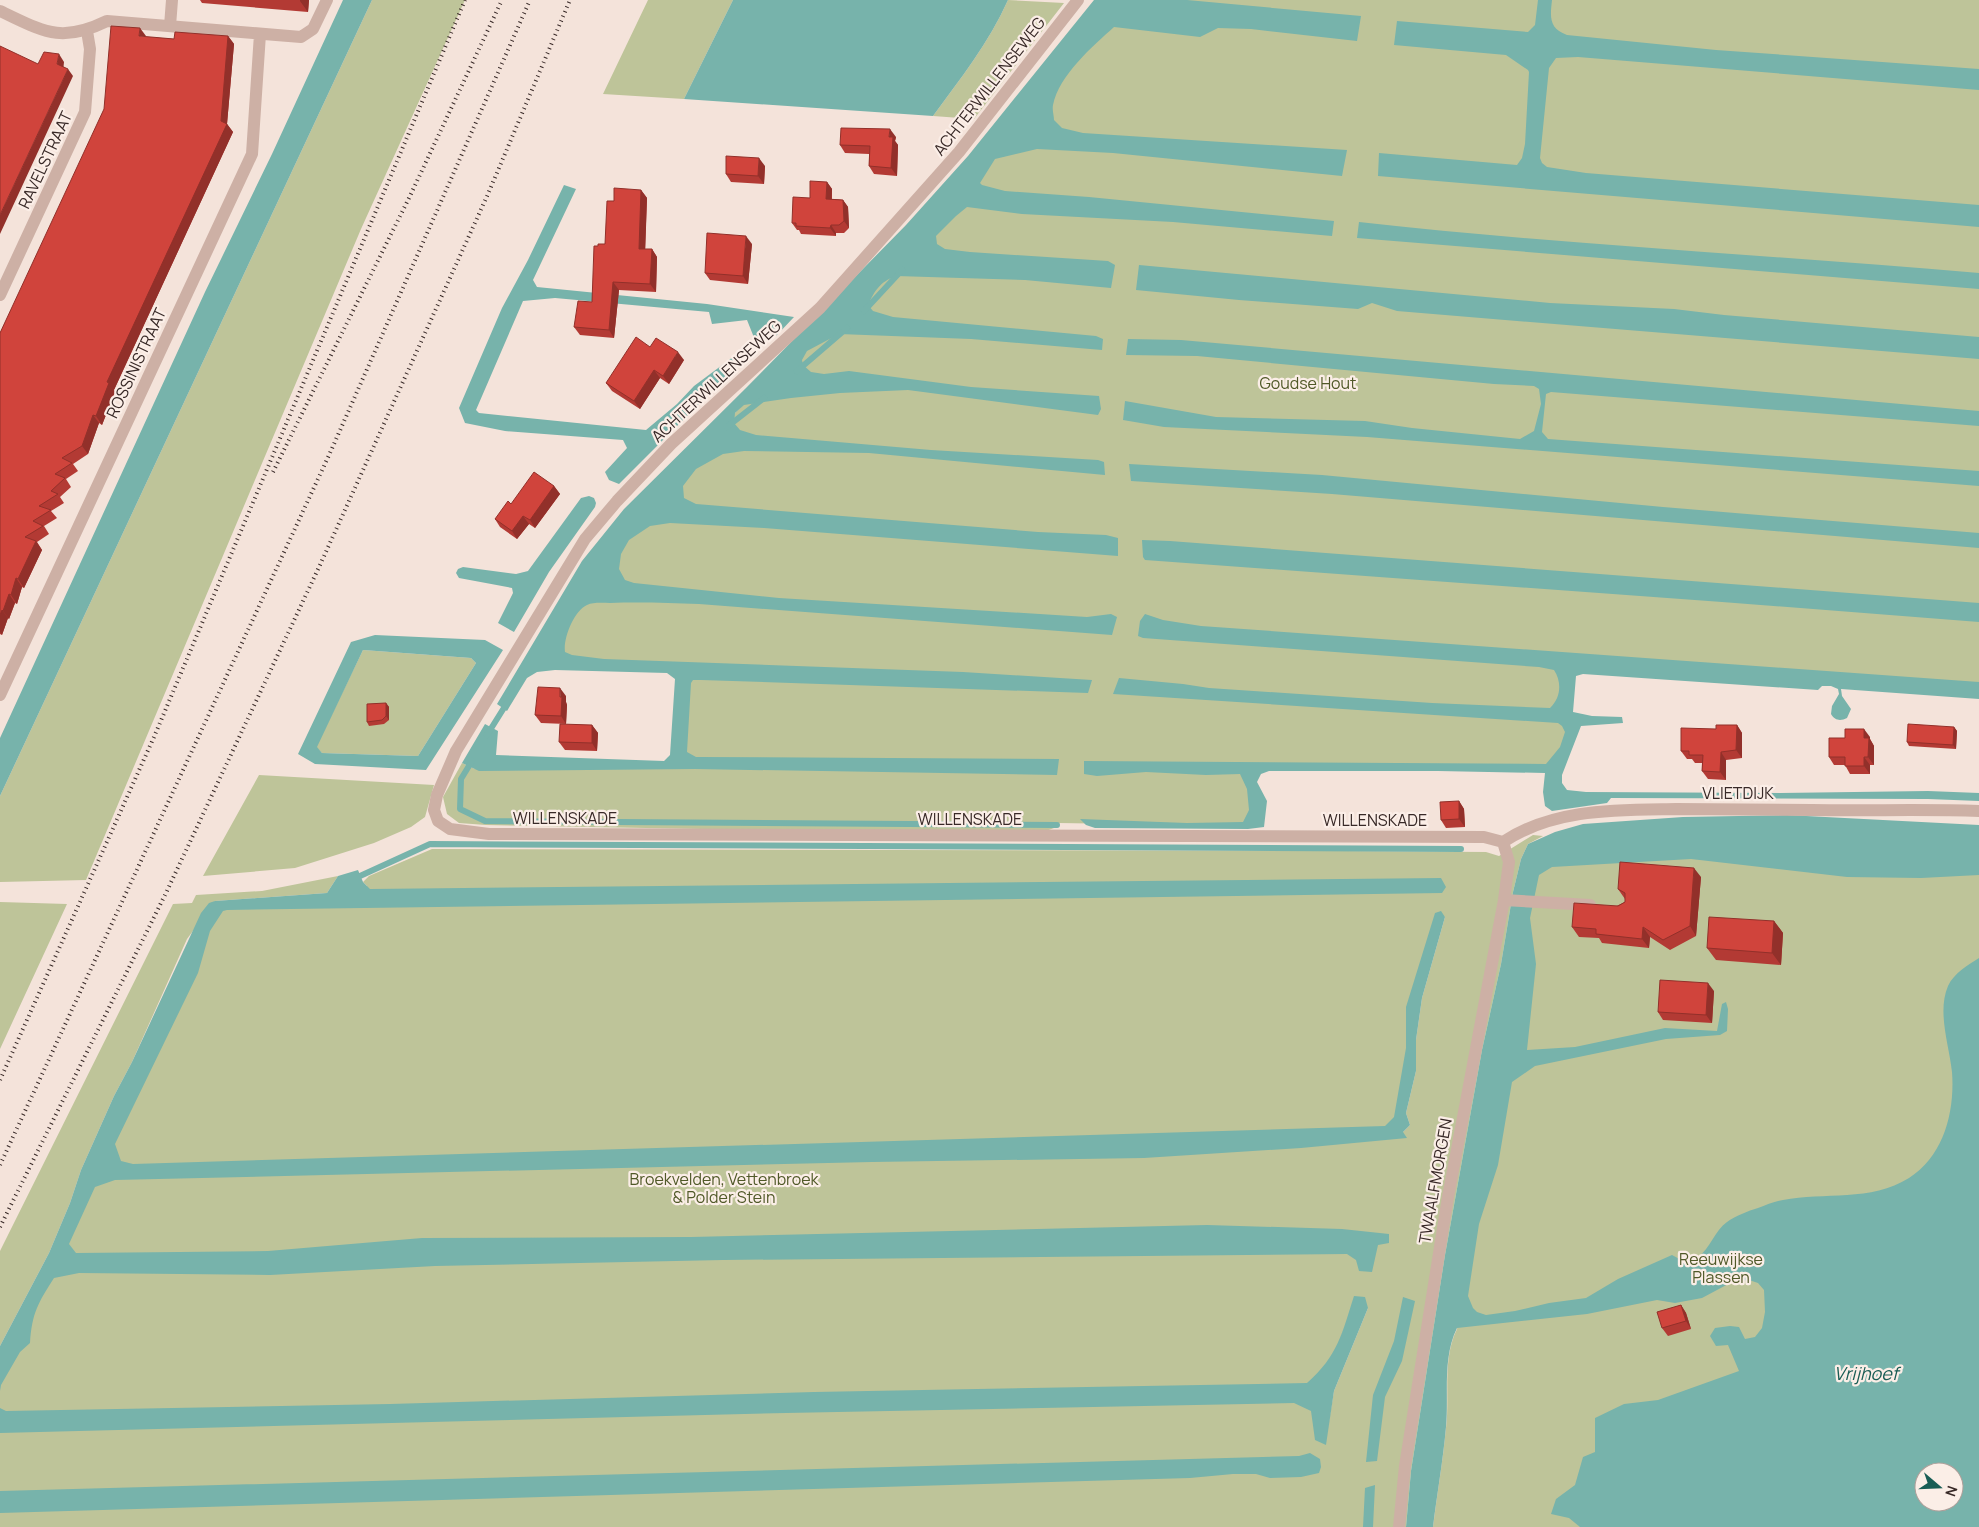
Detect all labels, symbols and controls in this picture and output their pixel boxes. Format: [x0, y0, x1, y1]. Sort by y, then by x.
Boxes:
street label: ACHTERWILLENSEWEG [928, 12, 1050, 160]
street label: RAVELSTRAAT [13, 107, 77, 212]
street label: ROSSINISTRAAT [101, 304, 171, 422]
street label: ACHTERWILLENSEWEG [646, 315, 786, 447]
park label: Goudse Hout [1259, 372, 1357, 394]
street label: VLIETDIJK [1702, 782, 1774, 804]
street label: WILLENSKADE [513, 807, 617, 829]
street label: WILLENSKADE [918, 808, 1022, 830]
street label: WILLENSKADE [1323, 809, 1427, 831]
street label: TWAALFMORGEN [1413, 1117, 1457, 1245]
park label: Broekvelden, Vettenbroek & Polder Stein [630, 1168, 820, 1208]
park label: Reeuwijkse Plassen [1679, 1248, 1763, 1288]
water label: Vrijhoef [1834, 1361, 1902, 1385]
north arrow [1914, 1462, 1964, 1512]
text: N [1941, 1484, 1962, 1499]

